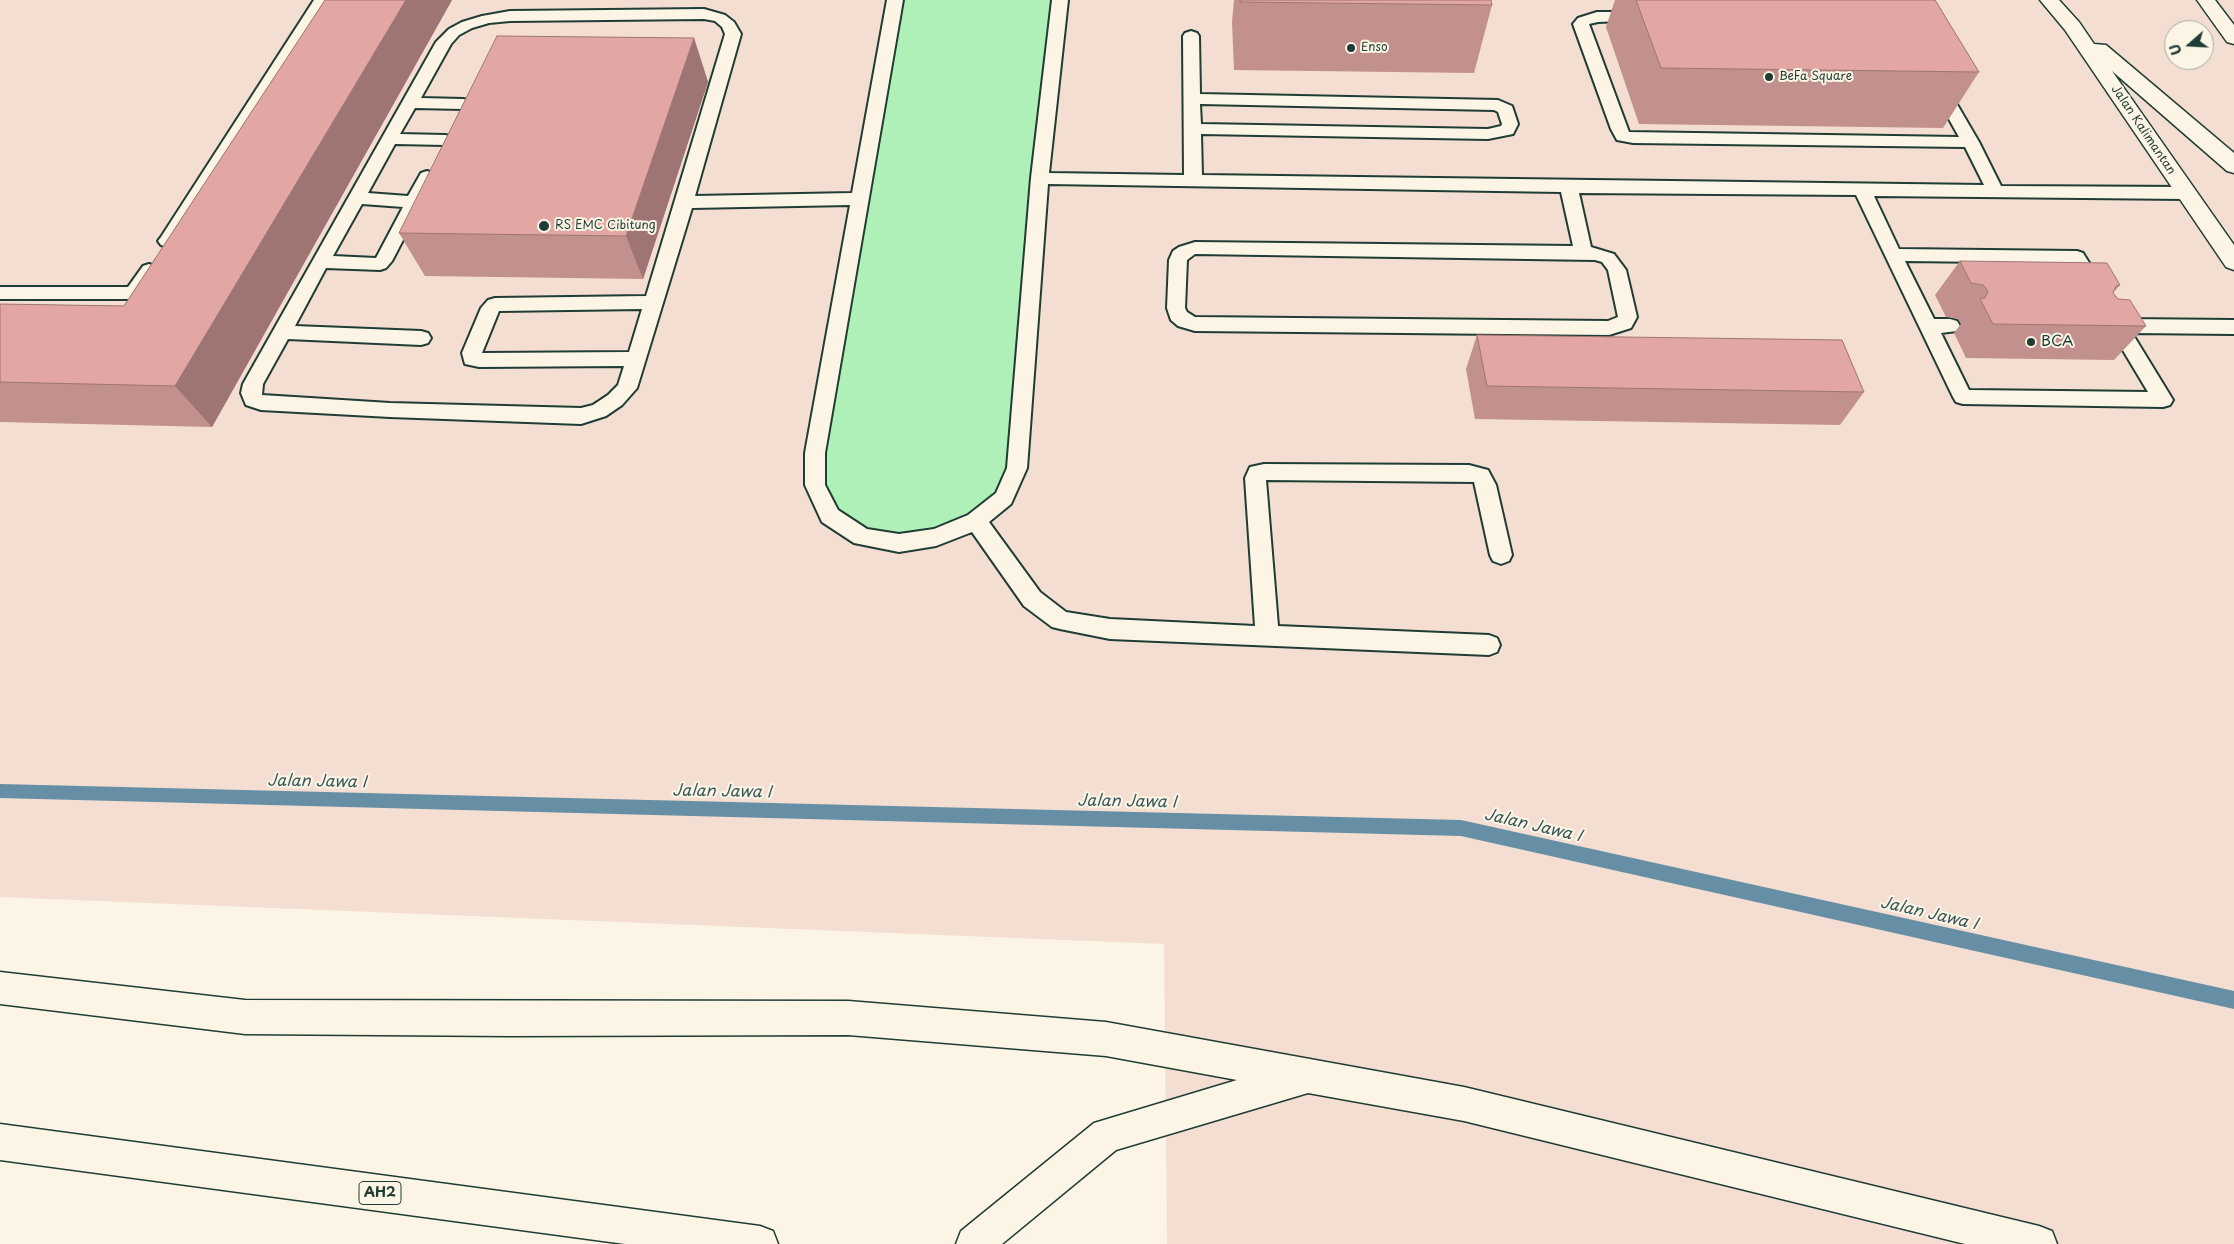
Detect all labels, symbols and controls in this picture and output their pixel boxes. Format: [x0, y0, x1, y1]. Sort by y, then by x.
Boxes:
north arrow [2164, 20, 2214, 70]
place label: Enso [1361, 41, 1388, 55]
text: U [2164, 41, 2187, 58]
marker: Enso [1345, 42, 1357, 54]
place label: BeFa Square [1779, 70, 1852, 84]
marker: BeFa Square [1763, 71, 1775, 83]
street label: Jalan Kalimantan [2108, 83, 2178, 177]
marker: RS EMC Cibitung [537, 219, 551, 233]
place label: RS EMC Cibitung [555, 219, 656, 233]
place label: BCA [2041, 333, 2074, 351]
marker: BCA [2025, 336, 2037, 348]
water label: Jalan Jawa I [267, 772, 367, 792]
water label: Jalan Jawa I [672, 782, 772, 802]
water label: Jalan Jawa I [1077, 792, 1177, 812]
water label: Jalan Jawa I [1482, 805, 1584, 847]
water label: Jalan Jawa I [1878, 893, 1980, 935]
road number: AH2 [359, 1182, 401, 1204]

